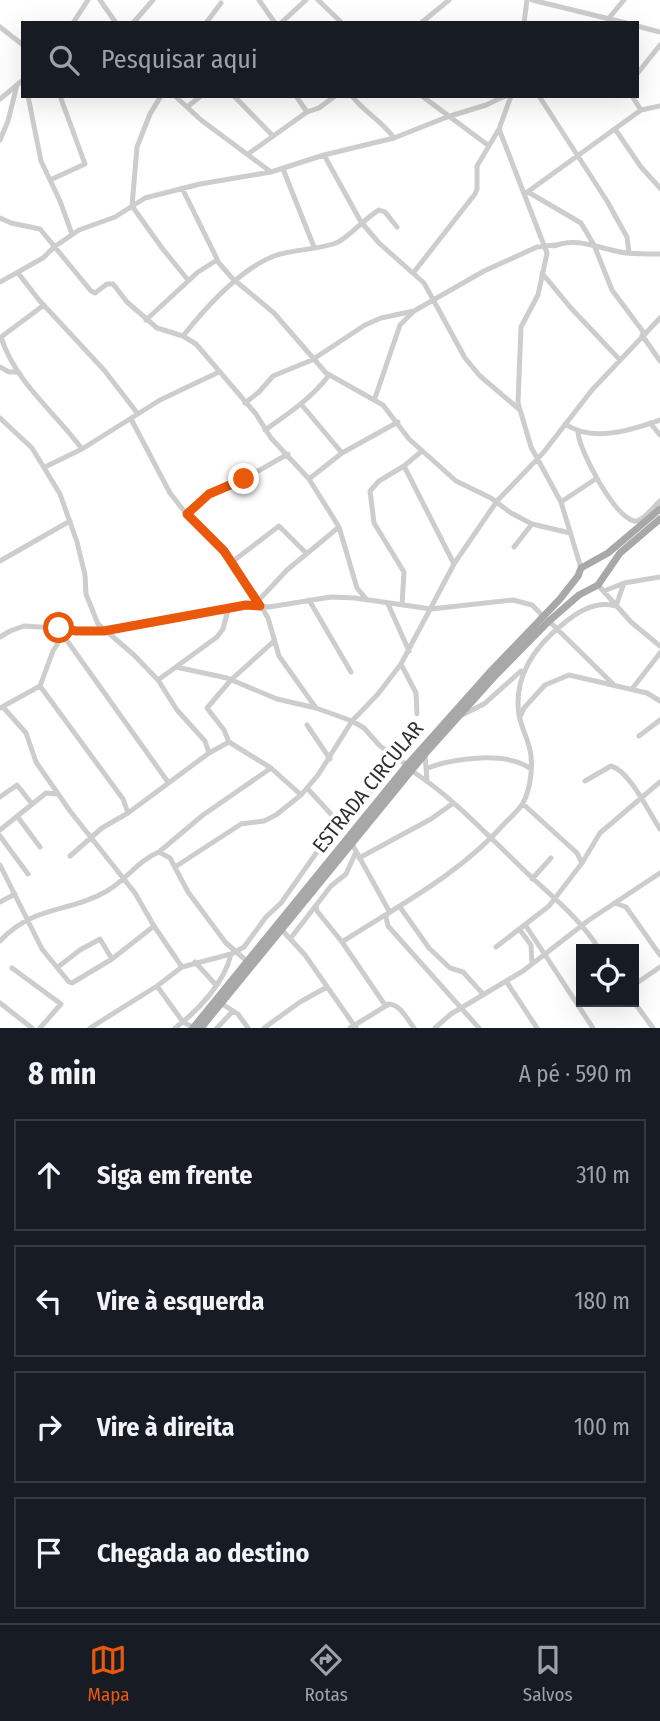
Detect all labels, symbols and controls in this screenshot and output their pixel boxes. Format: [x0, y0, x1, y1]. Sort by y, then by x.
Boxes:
search box [21, 21, 639, 98]
icon: search [45, 41, 83, 79]
text: Pesquisar aqui [101, 44, 258, 75]
route end [228, 463, 259, 494]
route start [43, 612, 74, 643]
street label: ESTRADA CIRCULAR [307, 716, 429, 858]
map controls [576, 944, 639, 1007]
button: locate [576, 944, 639, 1007]
text: 8 min [28, 1056, 96, 1092]
text: A pé · 590 m [519, 1060, 632, 1088]
icon: ahead [30, 1156, 68, 1194]
text: Siga em frente [97, 1160, 252, 1191]
text: 310 m [576, 1161, 630, 1189]
icon: left [30, 1282, 68, 1320]
text: Vire à esquerda [97, 1286, 264, 1317]
text: 180 m [574, 1287, 630, 1315]
icon: right [30, 1408, 68, 1446]
text: Vire à direita [97, 1412, 235, 1443]
text: 100 m [574, 1413, 630, 1441]
icon: arrive [30, 1534, 68, 1572]
text: Chegada ao destino [97, 1538, 309, 1569]
tab: Mapa [87, 1641, 130, 1706]
tab: Rotas [304, 1641, 348, 1706]
tab: Salvos [523, 1641, 573, 1706]

